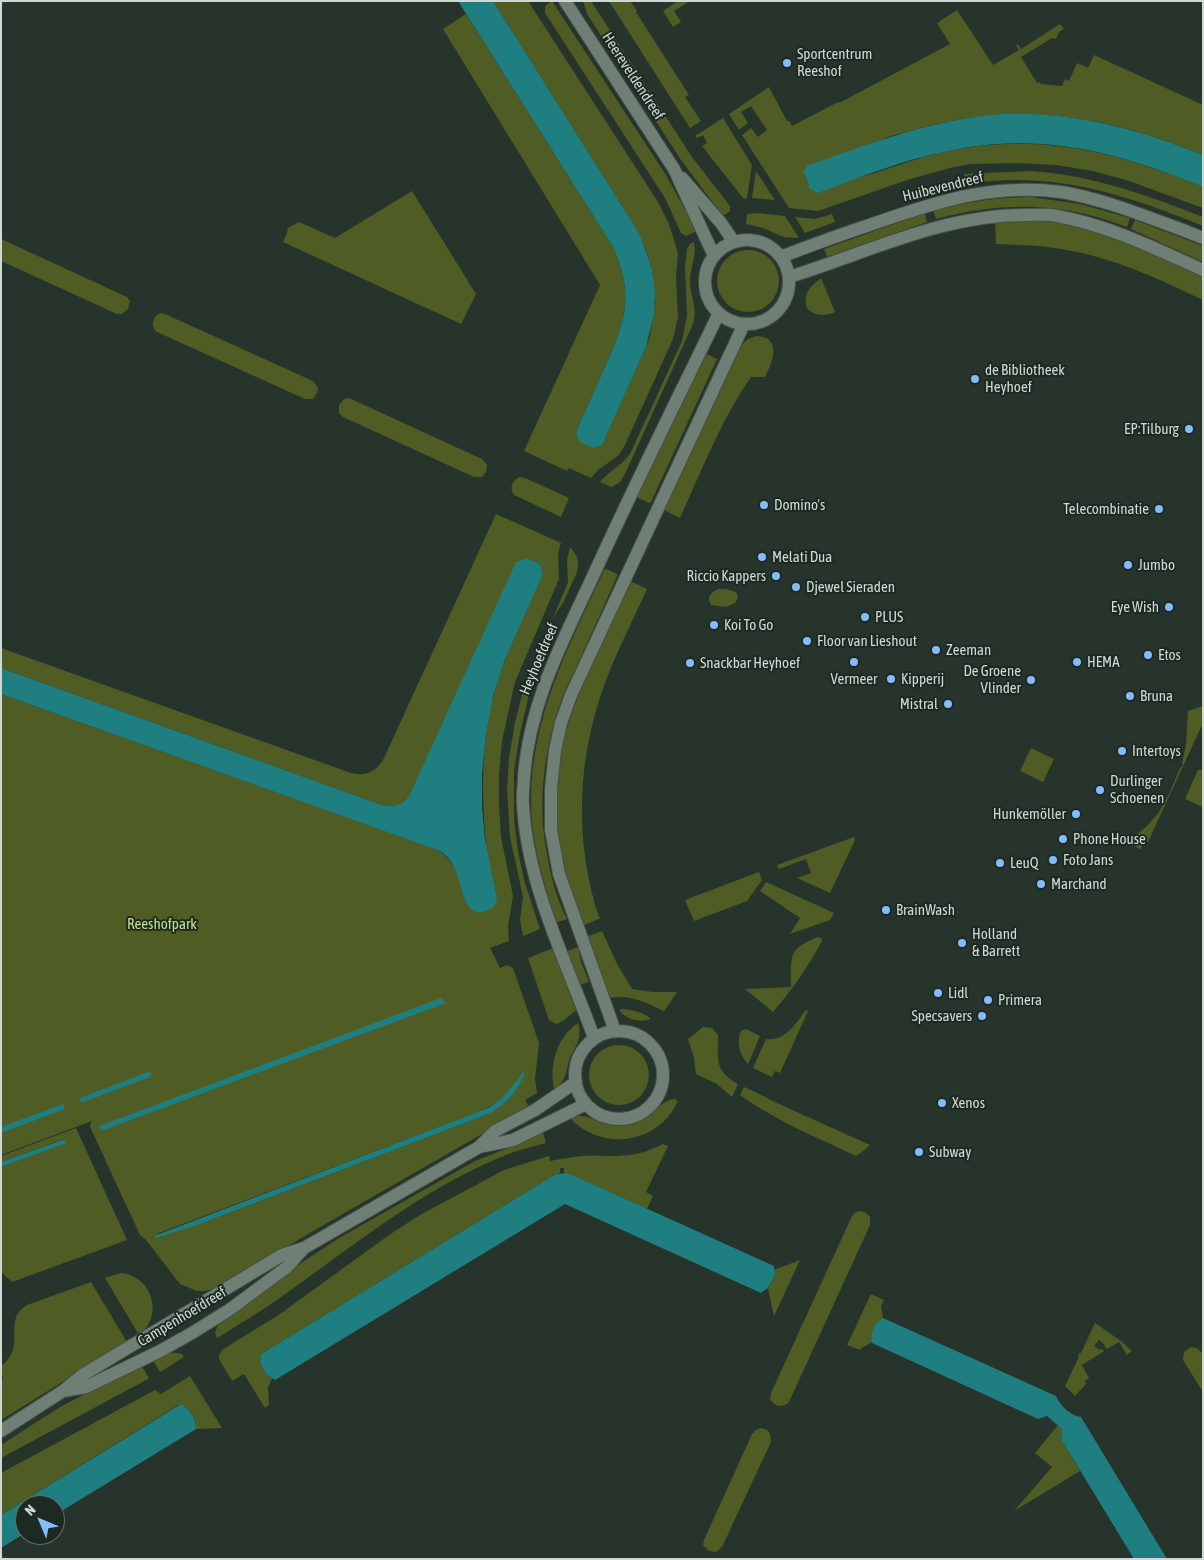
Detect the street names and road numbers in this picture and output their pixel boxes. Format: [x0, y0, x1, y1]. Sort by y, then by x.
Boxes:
street label: Heereveldendreef [598, 29, 668, 123]
street label: Huibevendreef [901, 168, 985, 206]
street label: Heyhoefdreef [516, 620, 562, 698]
street label: Campenhoefdreef [134, 1283, 230, 1351]

